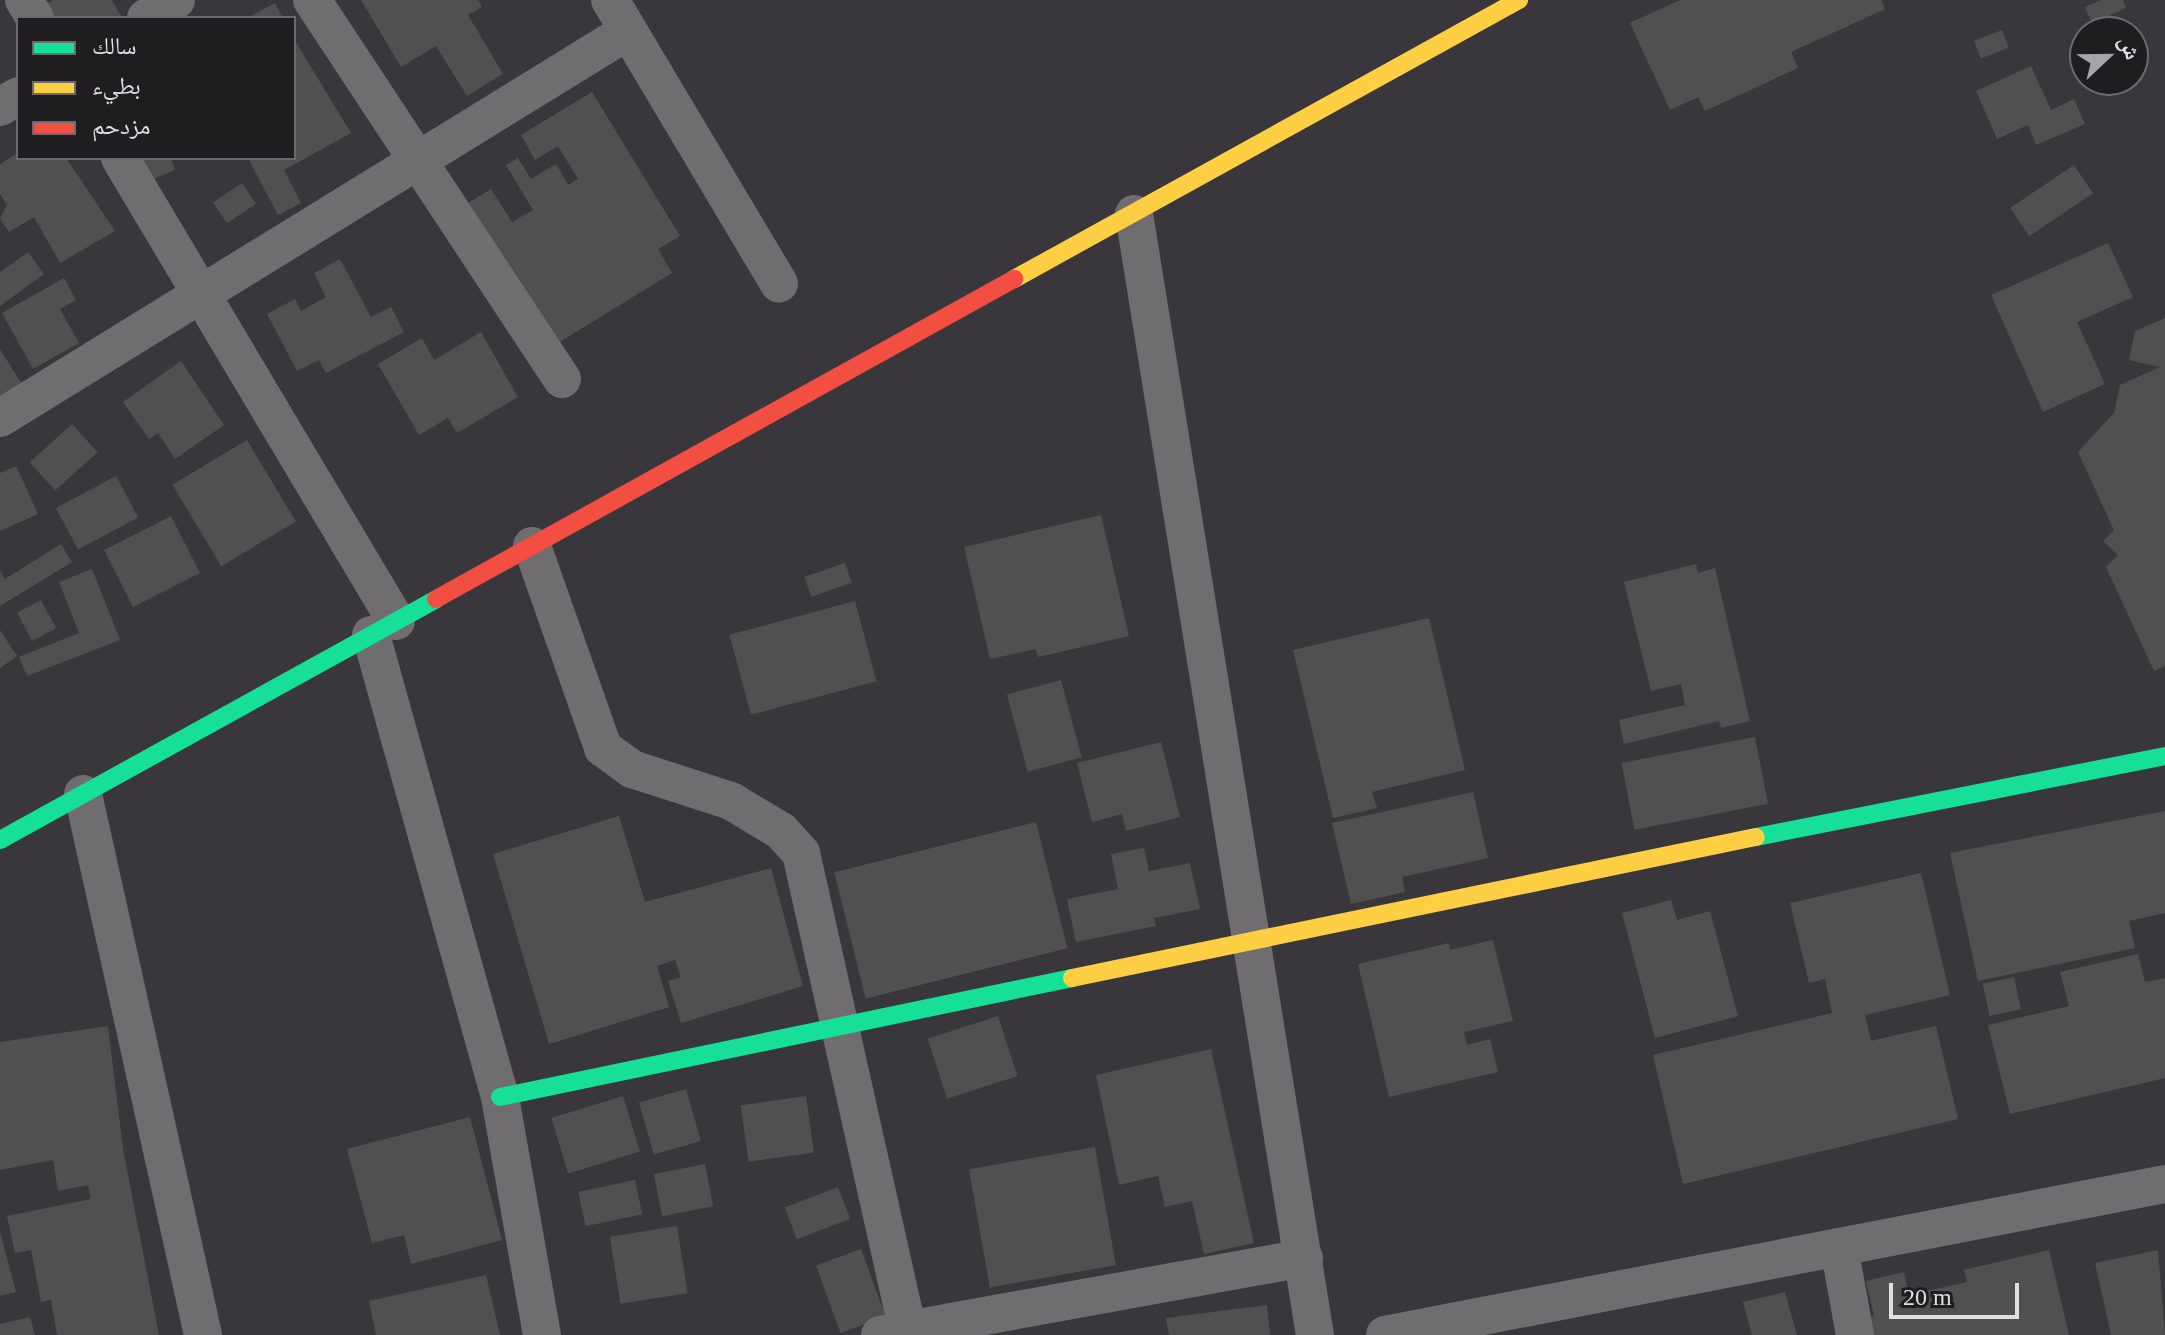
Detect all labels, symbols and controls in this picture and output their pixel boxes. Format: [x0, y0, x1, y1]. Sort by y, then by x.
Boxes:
legend [16, 16, 296, 160]
north arrow [2069, 16, 2149, 96]
text: ش [2114, 32, 2146, 63]
text: سالك [92, 33, 137, 59]
text: بطيء [92, 73, 141, 99]
text: مزدحم [92, 113, 151, 139]
scale bar [1893, 1267, 2023, 1317]
text: 20 m [1903, 1284, 1952, 1310]

